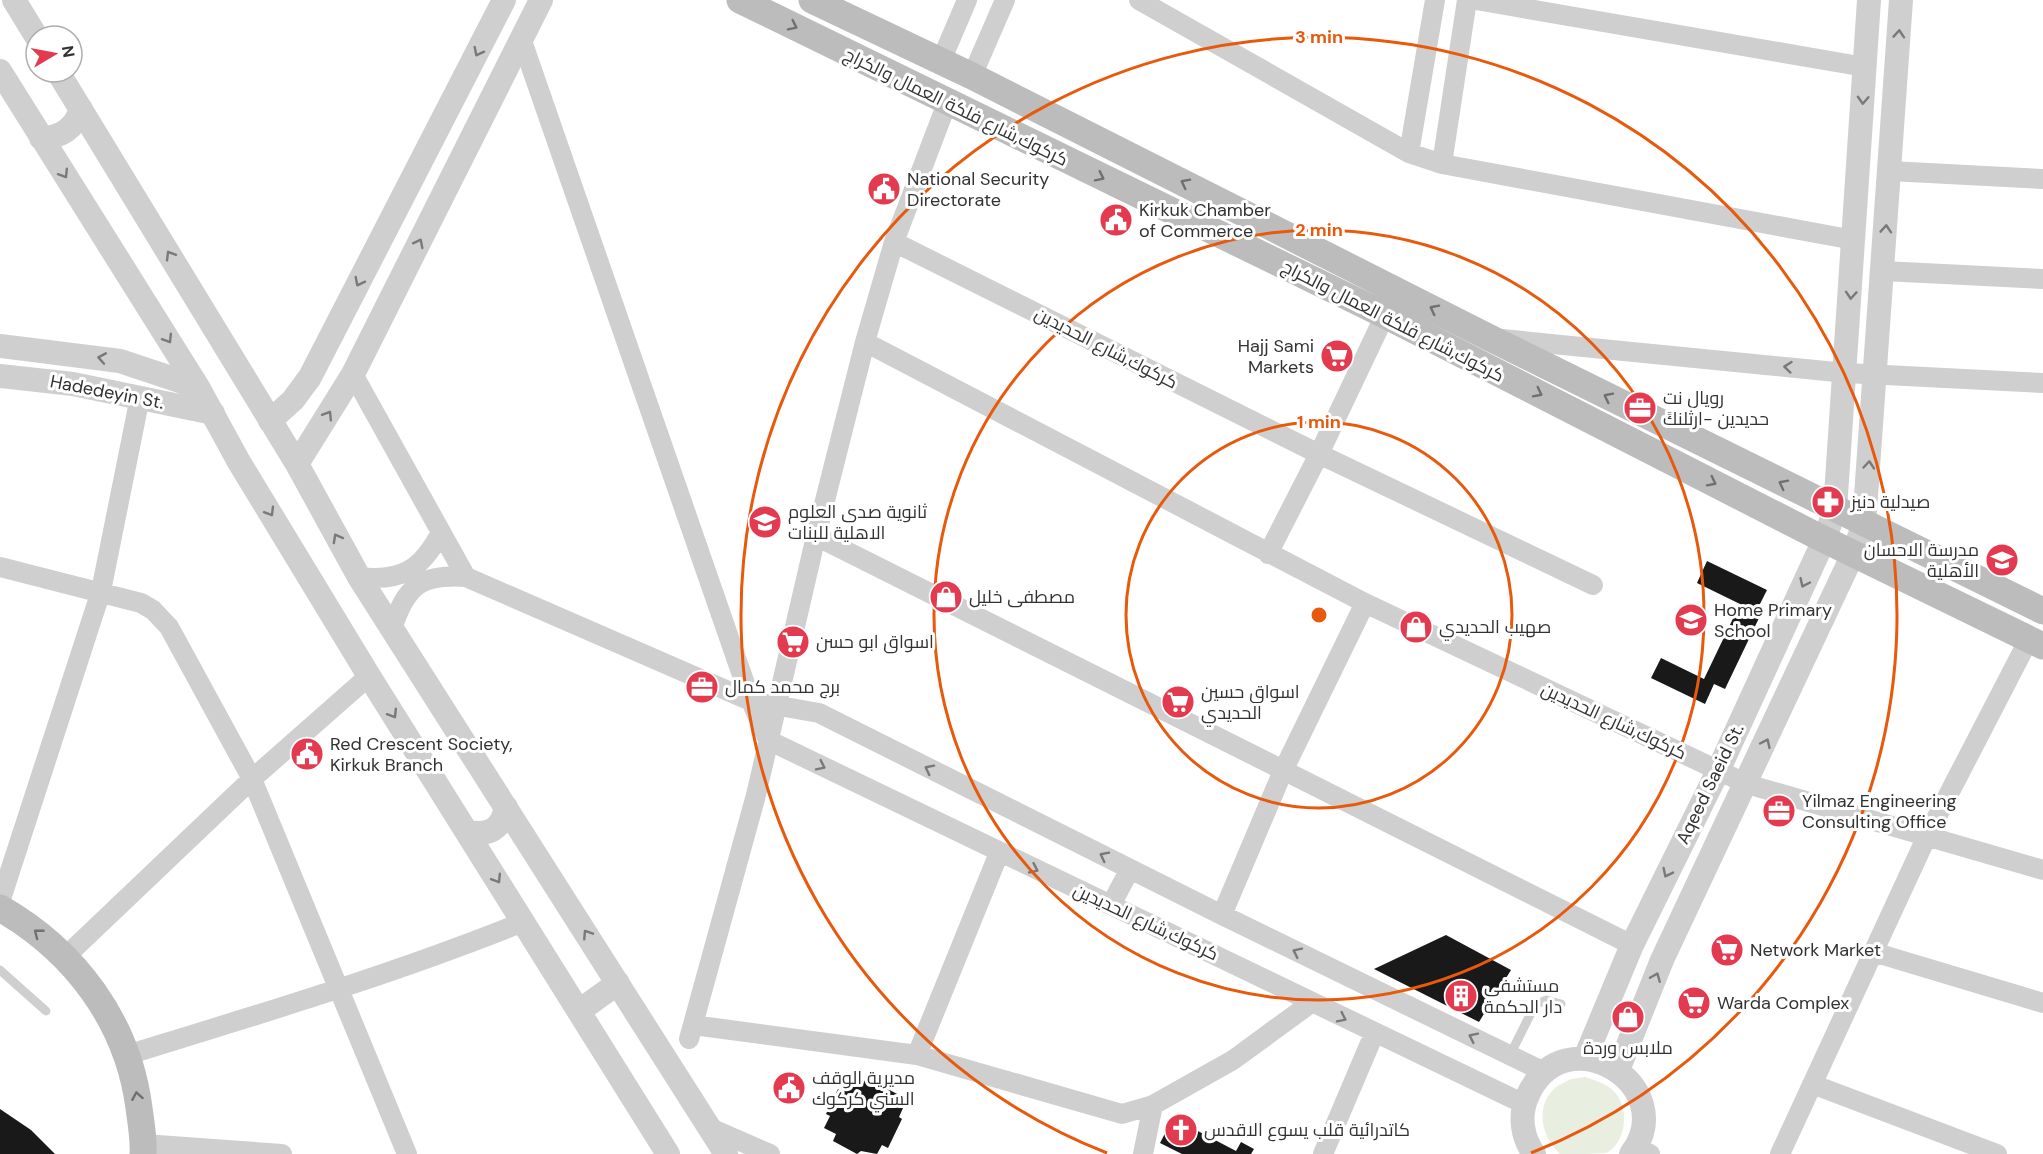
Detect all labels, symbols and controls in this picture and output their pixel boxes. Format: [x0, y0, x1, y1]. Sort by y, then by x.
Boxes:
one-way arrow [786, 19, 797, 30]
north arrow [24, 24, 84, 84]
text: 3 min [1295, 25, 1343, 49]
one-way arrow [1892, 30, 1905, 39]
street label: كركوك,شارع فلكة العمال والكراج [840, 42, 1072, 172]
text: N [57, 44, 80, 59]
one-way arrow [473, 46, 485, 57]
one-way arrow [1856, 96, 1869, 105]
one-way arrow [57, 167, 68, 178]
place label: National Security Directorate [907, 167, 1049, 212]
one-way arrow [1093, 169, 1104, 181]
public building icon: National Security Directorate [866, 171, 902, 207]
one-way arrow [1180, 179, 1191, 191]
place label: Kirkuk Chamber of Commerce [1139, 198, 1271, 243]
public building icon: Kirkuk Chamber of Commerce [1098, 202, 1134, 238]
text: 2 min [1295, 218, 1343, 242]
one-way arrow [1879, 224, 1892, 234]
one-way arrow [412, 238, 423, 249]
one-way arrow [165, 251, 177, 261]
street label: كركوك,شارع فلكة العمال والكراج [1278, 254, 1508, 388]
one-way arrow [355, 275, 367, 286]
one-way arrow [1844, 290, 1857, 299]
street label: كركوك,شارع الحديدين [1030, 302, 1182, 394]
one-way arrow [1429, 305, 1440, 317]
one-way arrow [160, 333, 172, 343]
place label: Hajj Sami Markets [1238, 334, 1314, 379]
supermarket icon: Hajj Sami Markets [1319, 338, 1355, 374]
one-way arrow [97, 352, 107, 364]
one-way arrow [1783, 361, 1792, 374]
street label: Hadedeyin St. [48, 369, 166, 415]
one-way arrow [1532, 386, 1543, 398]
place label: رويال نت حديدين -ارثلنكً [1663, 386, 1769, 431]
office icon: رويال نت حديدين -ارثلنكً [1622, 390, 1658, 426]
one-way arrow [1604, 392, 1615, 404]
text: 1 min [1297, 410, 1341, 434]
one-way arrow [320, 411, 332, 421]
one-way arrow [1862, 461, 1875, 470]
one-way arrow [1705, 475, 1716, 486]
one-way arrow [1778, 479, 1789, 491]
pharmacy icon: صيدلية دنيز [1810, 484, 1846, 520]
place label: صيدلية دنيز [1850, 490, 1930, 514]
place label: ثانوية صدى العلوم الاهلية للبنات [788, 500, 927, 545]
school or university icon: ثانوية صدى العلوم الاهلية للبنات [747, 504, 783, 540]
one-way arrow [262, 506, 274, 516]
one-way arrow [333, 534, 344, 544]
place label: مدرسة الاحسان الأهلية [1864, 538, 1979, 583]
school or university icon: مدرسة الاحسان الأهلية [1984, 542, 2020, 578]
one-way arrow [1800, 577, 1812, 588]
shop icon: مصطفى خليل [928, 579, 964, 615]
place label: مصطفى خليل [969, 585, 1075, 609]
place label: Home Primary School [1714, 598, 1832, 643]
school or university icon: Home Primary School [1673, 602, 1709, 638]
centre of rings [1309, 605, 1329, 625]
shop icon: صهيب الحديدي [1398, 609, 1434, 645]
place label: صهيب الحديدي [1439, 615, 1551, 641]
supermarket icon: اسواق ابو حسن [775, 624, 811, 660]
place label: اسواق ابو حسن [816, 630, 934, 654]
office icon: برج محمد كمال [684, 669, 720, 705]
place label: برج محمد كمال [725, 675, 840, 699]
street label: كركوك,شارع الحديدين [1538, 677, 1690, 765]
place label: اسواق حسين الحديدي [1201, 680, 1300, 727]
supermarket icon: اسواق حسين الحديدي [1160, 684, 1196, 720]
one-way arrow [386, 708, 398, 718]
street label: Aqeed Saeid St. [1670, 720, 1750, 848]
place label: Red Crescent Society, Kirkuk Branch [330, 732, 513, 777]
public building icon: Red Crescent Society, Kirkuk Branch [289, 736, 325, 772]
one-way arrow [1758, 739, 1770, 750]
one-way arrow [814, 758, 825, 770]
one-way arrow [925, 764, 936, 776]
place label: Yilmaz Engineering Consulting Office [1802, 789, 1957, 834]
office icon: Yilmaz Engineering Consulting Office [1761, 793, 1797, 829]
one-way arrow [1099, 852, 1110, 863]
one-way arrow [1028, 862, 1039, 874]
one-way arrow [1663, 867, 1674, 878]
one-way arrow [489, 873, 501, 883]
street label: كركوك,شارع الحديدين [1070, 878, 1222, 966]
one-way arrow [34, 930, 45, 941]
one-way arrow [582, 930, 594, 940]
supermarket icon: Network Market [1709, 932, 1745, 968]
place label: Network Market [1750, 938, 1881, 962]
one-way arrow [1293, 947, 1304, 959]
one-way arrow [1648, 972, 1661, 982]
place label: مستشفى دار الحكمة [1484, 974, 1562, 1019]
building icon: مستشفى دار الحكمة [1443, 978, 1479, 1014]
supermarket icon: Warda Complex [1676, 985, 1712, 1021]
place label: Warda Complex [1717, 991, 1849, 1015]
shop icon: ملابس وردة [1610, 999, 1646, 1035]
one-way arrow [1335, 1011, 1346, 1023]
one-way arrow [1468, 1033, 1479, 1044]
place label: ملابس وردة [1583, 1036, 1673, 1060]
place label: مديرية الوقف السني كركوك [812, 1066, 915, 1113]
public building icon: مديرية الوقف السني كركوك [771, 1070, 807, 1106]
one-way arrow [131, 1091, 144, 1101]
church icon: كاتدرائية قلب يسوع الاقدس [1163, 1112, 1199, 1148]
place label: كاتدرائية قلب يسوع الاقدس [1204, 1118, 1410, 1142]

